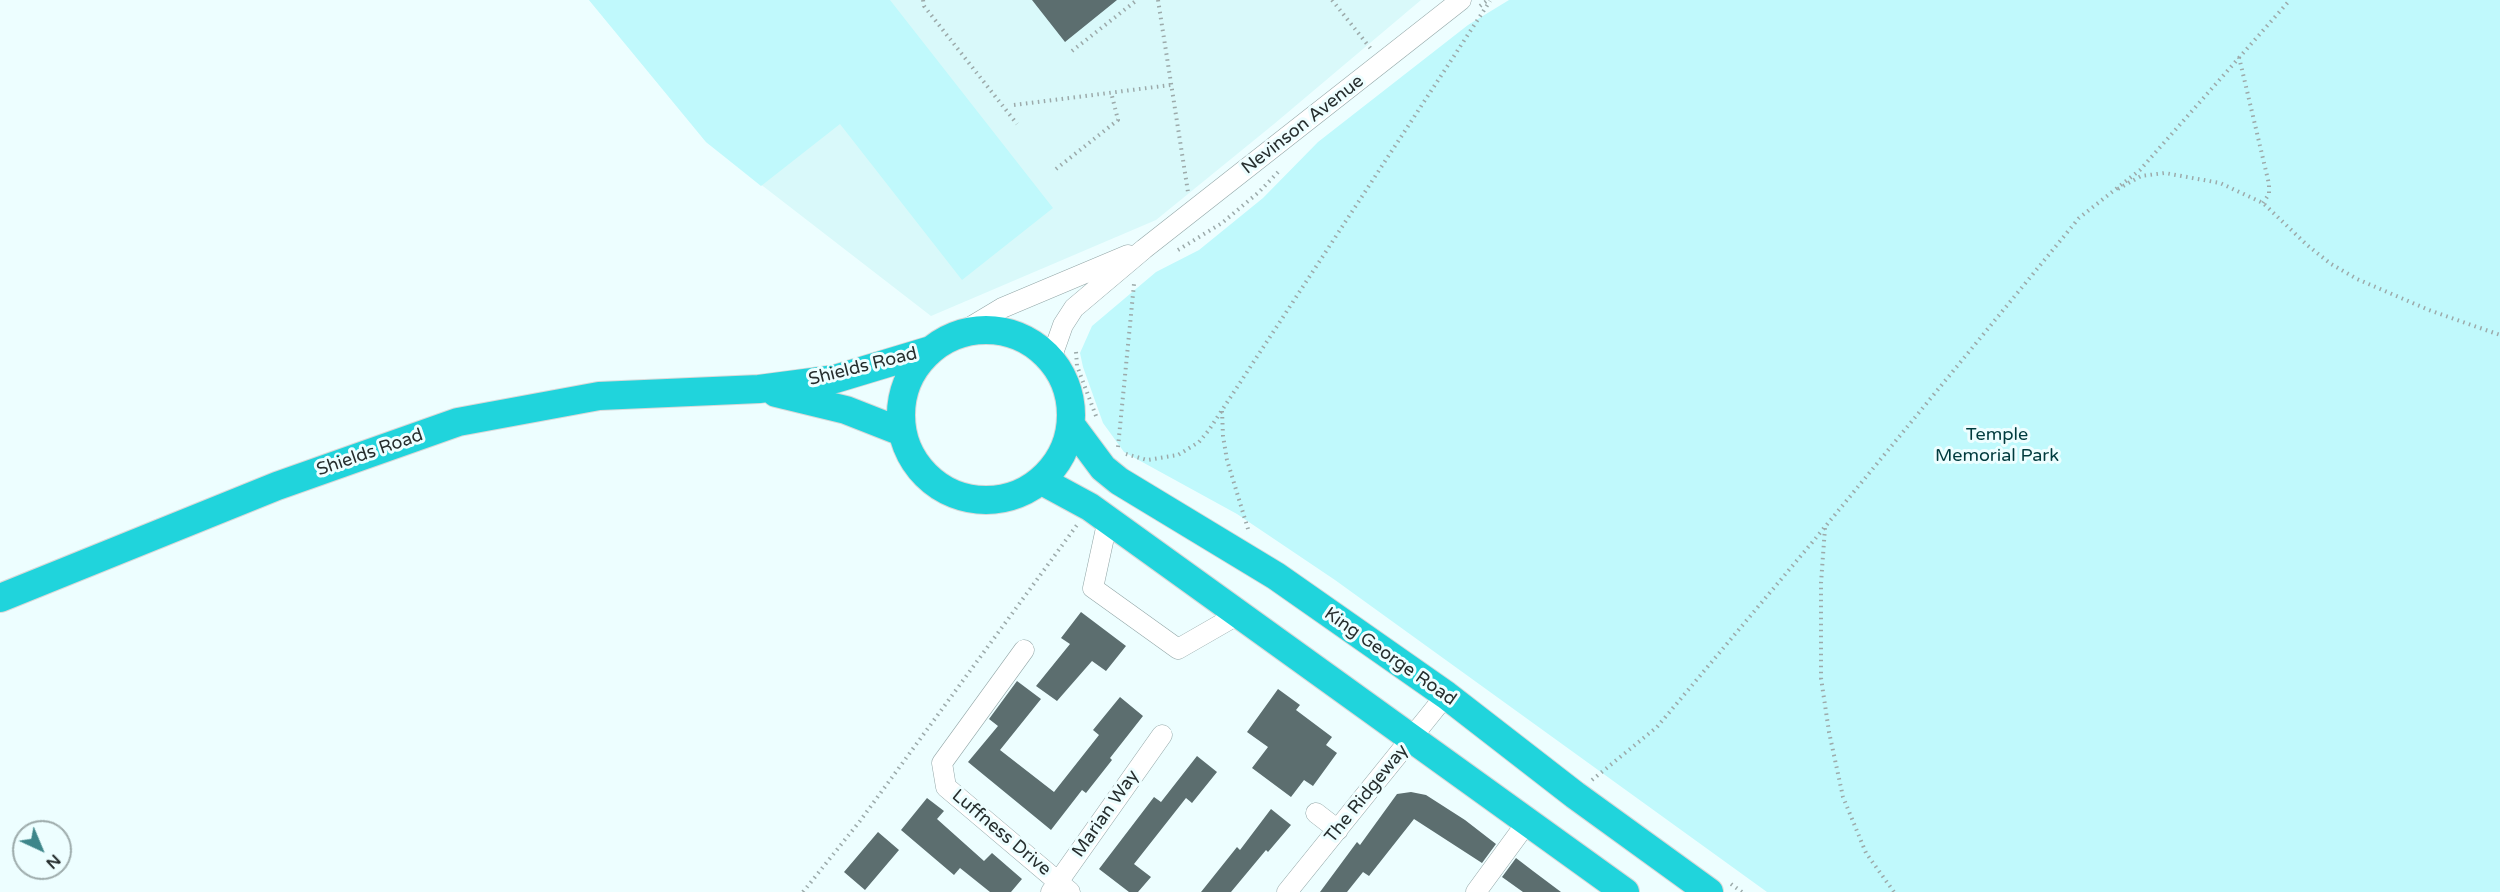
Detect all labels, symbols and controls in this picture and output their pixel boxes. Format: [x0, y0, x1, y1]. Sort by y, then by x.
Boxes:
street label: Nevinson Avenue [1238, 71, 1368, 179]
street label: Shields Road [807, 343, 919, 391]
park label: Temple Memorial Park [1935, 424, 2059, 466]
street label: Shields Road [314, 425, 426, 481]
street label: King George Road [1320, 603, 1460, 711]
street label: The Ridgeway [1321, 740, 1413, 848]
street label: Marian Way [1068, 766, 1144, 862]
street label: Luffness Drive [947, 785, 1055, 881]
north arrow [12, 820, 72, 880]
text: N [42, 850, 65, 873]

